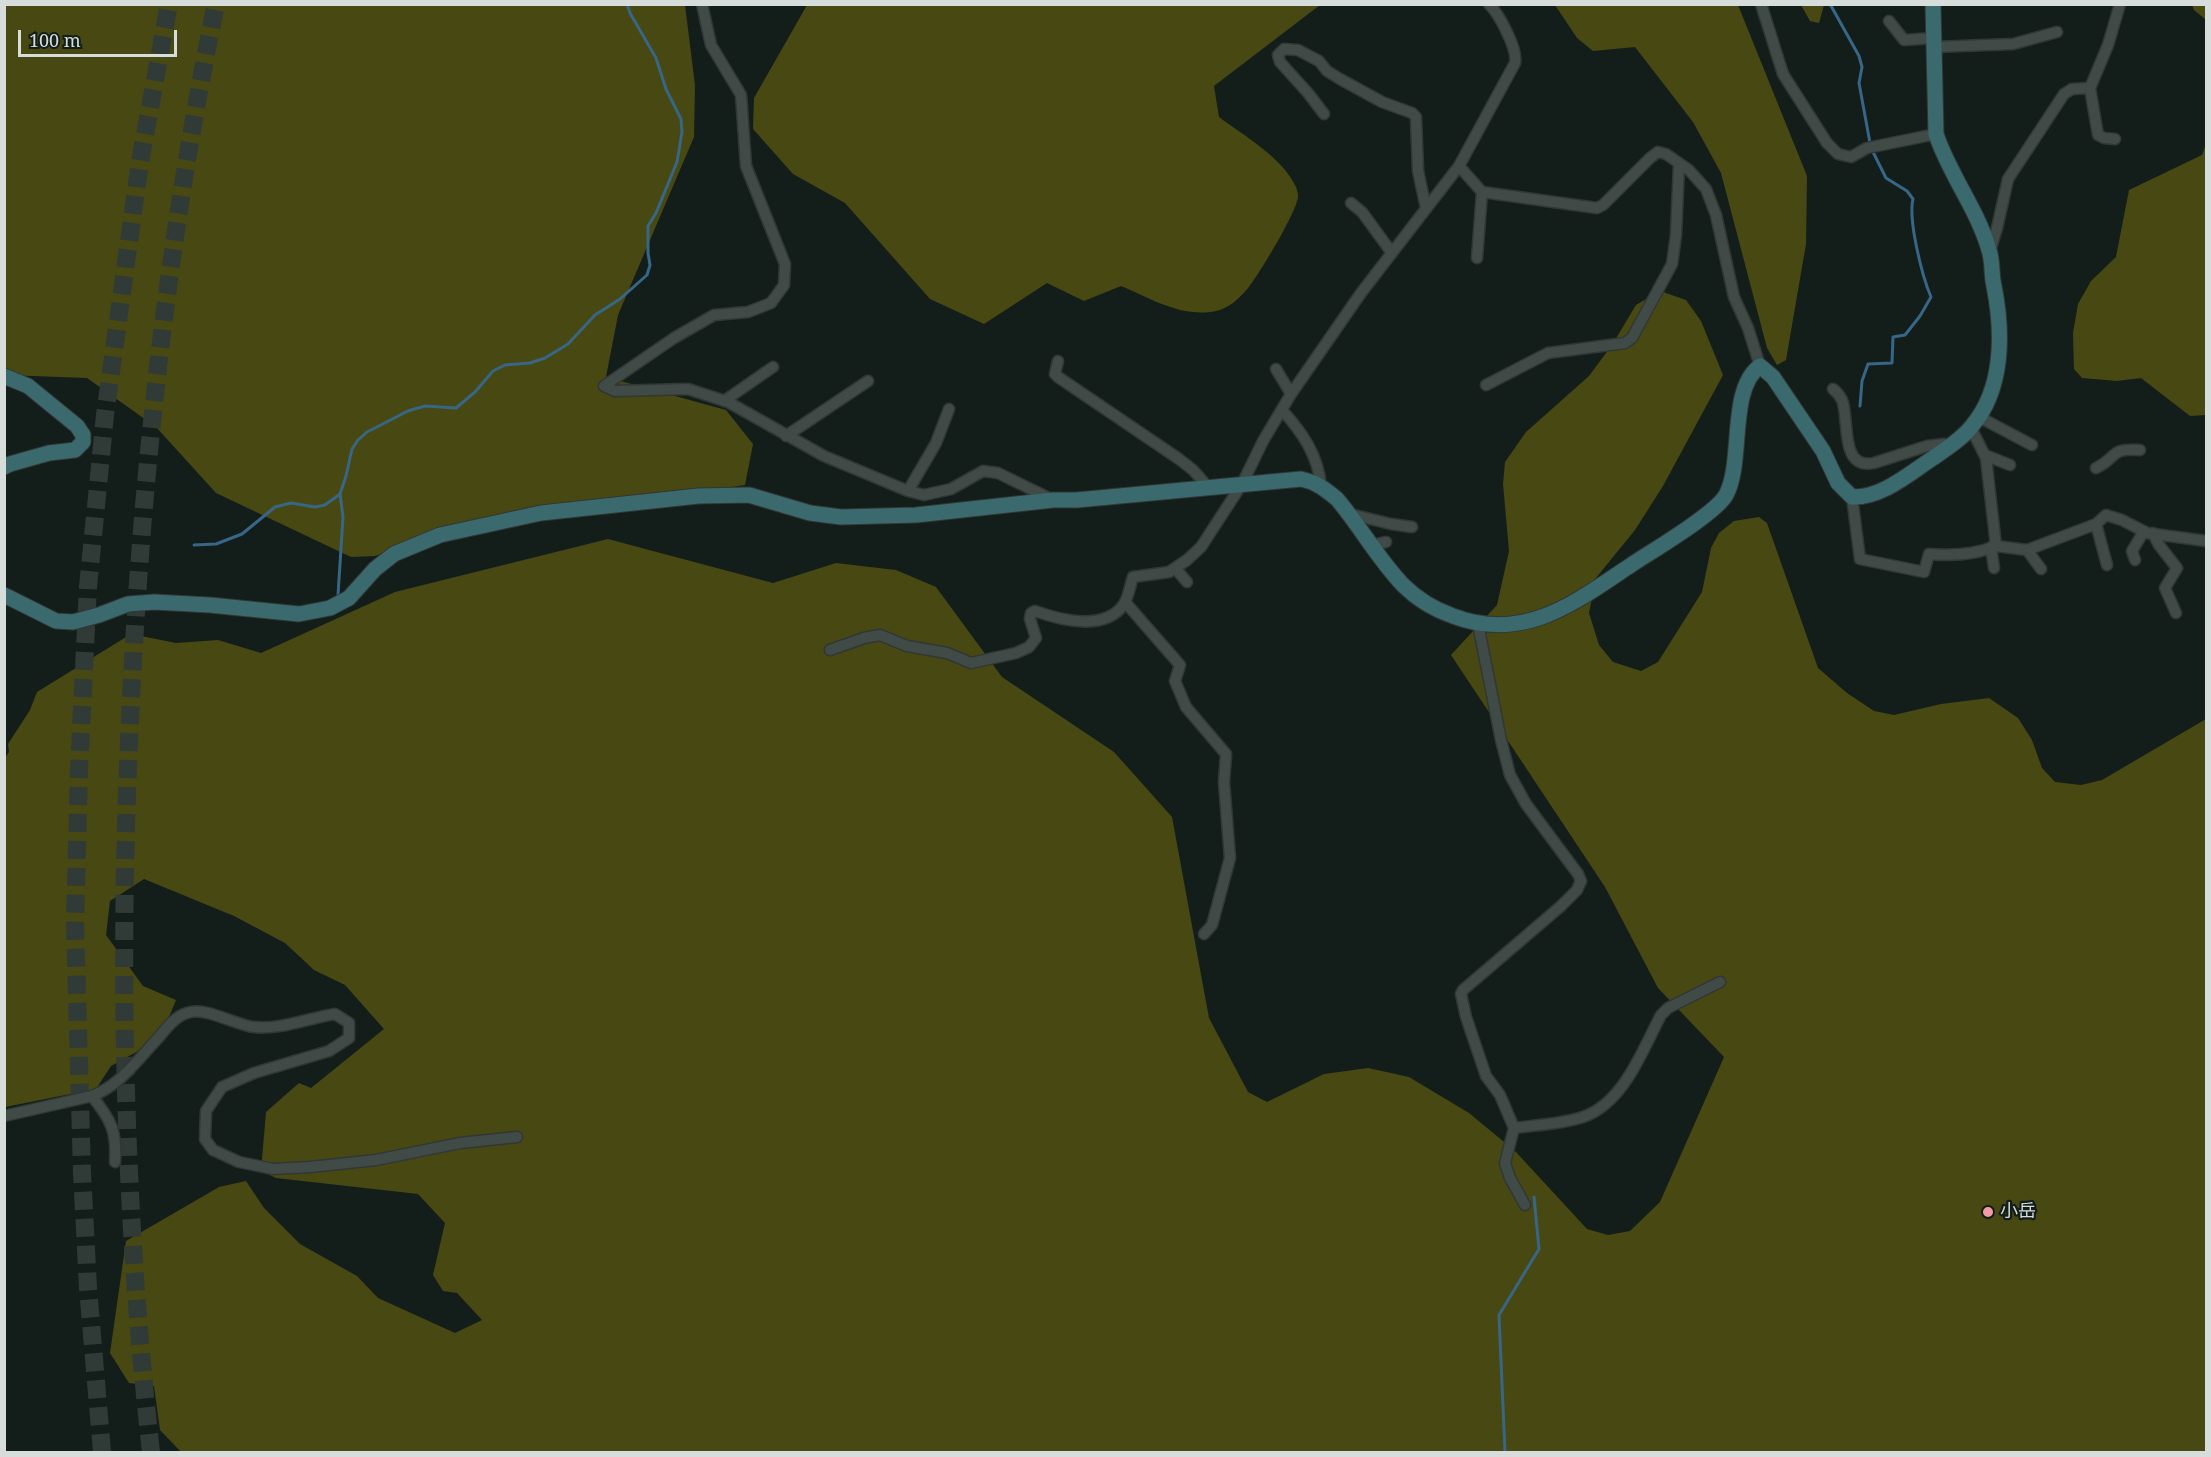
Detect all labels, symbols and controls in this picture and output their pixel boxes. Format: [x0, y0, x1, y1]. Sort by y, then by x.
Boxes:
scale bar [21, 18, 180, 56]
text: 100 m [29, 28, 81, 52]
place label: 小岳 [2000, 1201, 2036, 1223]
marker: 小岳 [1981, 1205, 1995, 1219]

